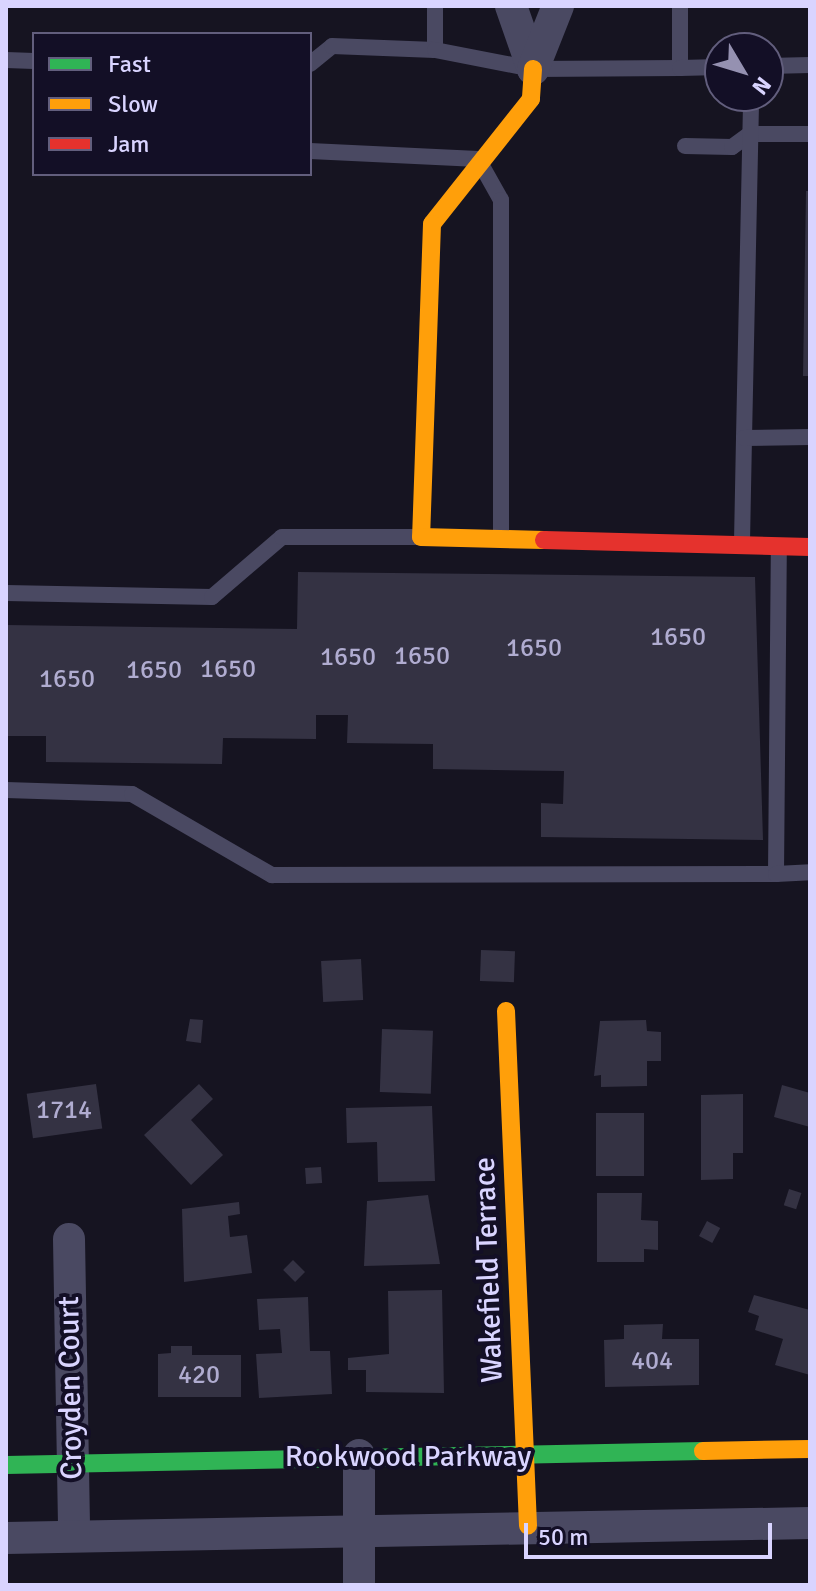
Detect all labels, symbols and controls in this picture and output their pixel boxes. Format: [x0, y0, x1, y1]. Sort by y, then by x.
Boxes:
legend [32, 32, 312, 176]
north arrow [704, 32, 784, 112]
text: Fast [108, 49, 151, 79]
text: N [746, 72, 777, 100]
text: Slow [108, 89, 158, 119]
text: Jam [108, 129, 149, 159]
house number: 1650 [650, 622, 706, 654]
house number: 1650 [506, 633, 562, 665]
house number: 1650 [394, 641, 450, 673]
house number: 1650 [320, 642, 376, 674]
house number: 1650 [200, 654, 256, 686]
house number: 1650 [126, 655, 182, 687]
house number: 1650 [39, 664, 95, 696]
house number: 1714 [36, 1095, 92, 1127]
street label: Wakefield Terrace [467, 1157, 511, 1383]
street label: Croyden Court [51, 1296, 91, 1480]
house number: 404 [631, 1346, 673, 1378]
house number: 420 [178, 1360, 220, 1392]
street label: Rookwood Parkway [285, 1439, 531, 1475]
scale bar [528, 1507, 776, 1557]
text: 50 m [538, 1522, 588, 1552]

